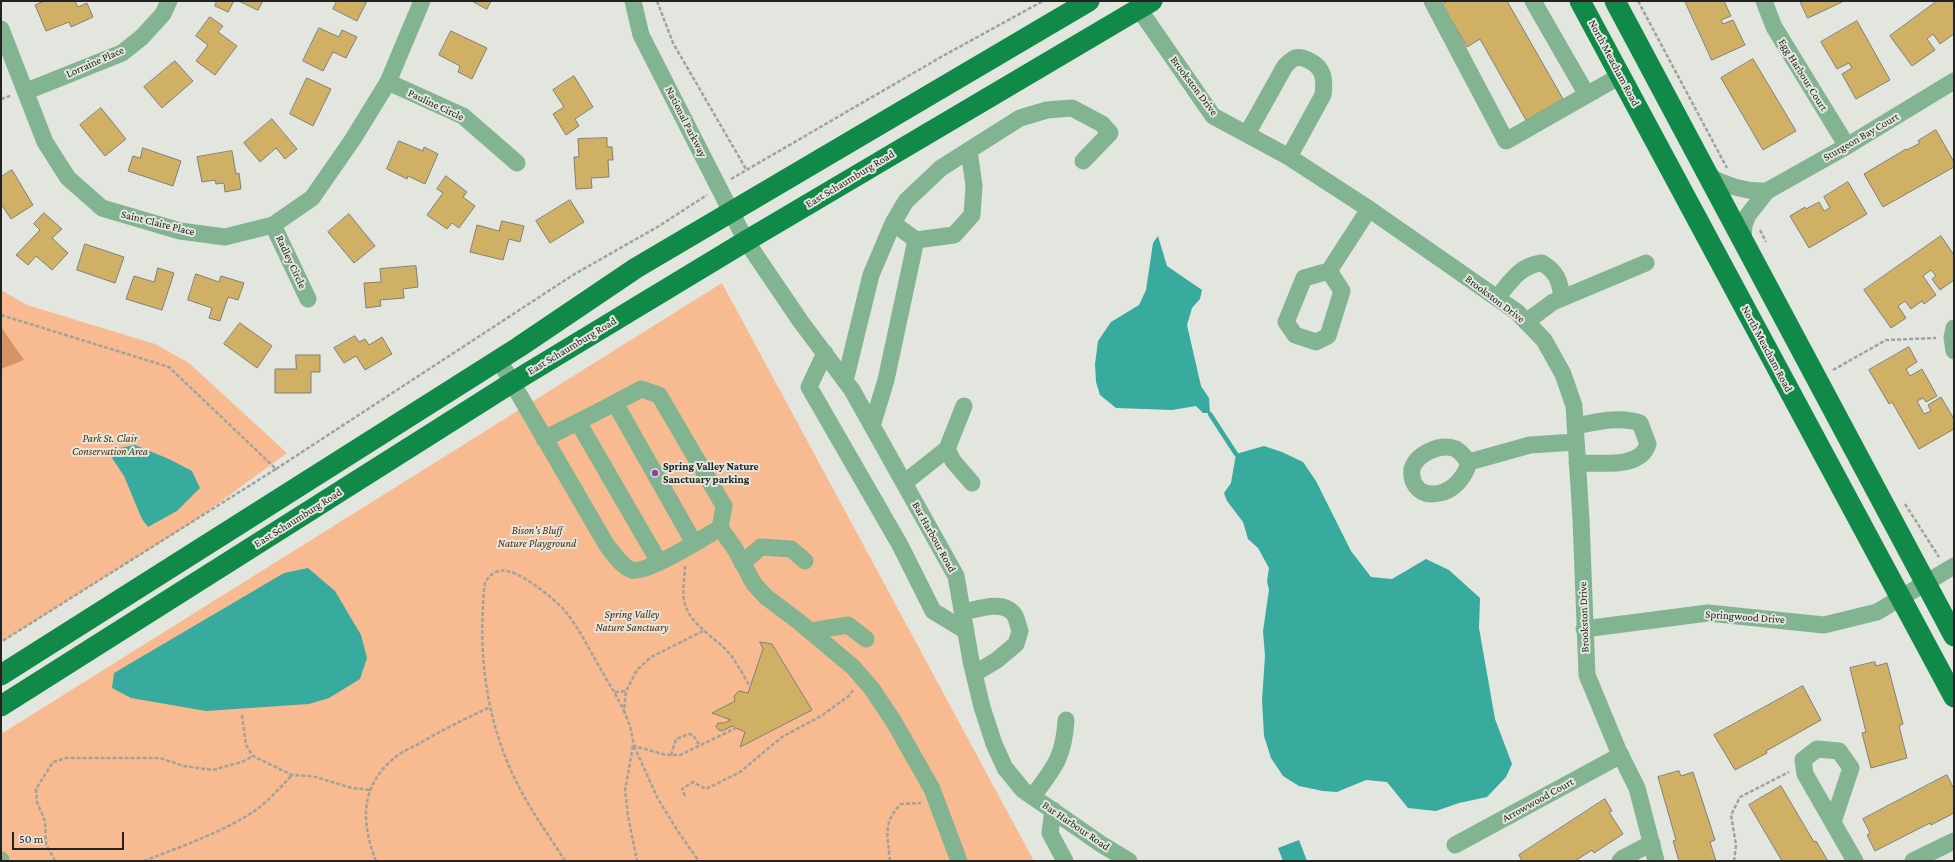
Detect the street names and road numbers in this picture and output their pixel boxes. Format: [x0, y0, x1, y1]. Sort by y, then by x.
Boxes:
street label: North Meacham Road [1586, 18, 1642, 108]
street label: Egg Harbour Court [1775, 36, 1831, 114]
street label: Lorraine Place [64, 43, 126, 81]
street label: Brookston Drive [1167, 54, 1221, 118]
street label: National Parkway [662, 84, 710, 160]
street label: Pauline Circle [406, 86, 466, 124]
street label: Sturgeon Bay Court [1821, 110, 1901, 164]
street label: East Schaumburg Road [803, 147, 897, 211]
street label: Saint Claire Place [120, 207, 196, 239]
street label: Radley Circle [273, 233, 309, 291]
street label: Brookston Drive [1463, 272, 1527, 326]
street label: North Meacham Road [1739, 304, 1795, 394]
street label: East Schaumburg Road [525, 314, 619, 378]
street label: East Schaumburg Road [252, 486, 344, 550]
street label: Bar Harbour Road [909, 499, 959, 575]
street label: Brookston Drive [1576, 581, 1592, 653]
street label: Springwood Drive [1705, 608, 1785, 626]
street label: Arrowwood Court [1500, 775, 1576, 825]
street label: Bar Harbour Road [1040, 799, 1112, 853]

